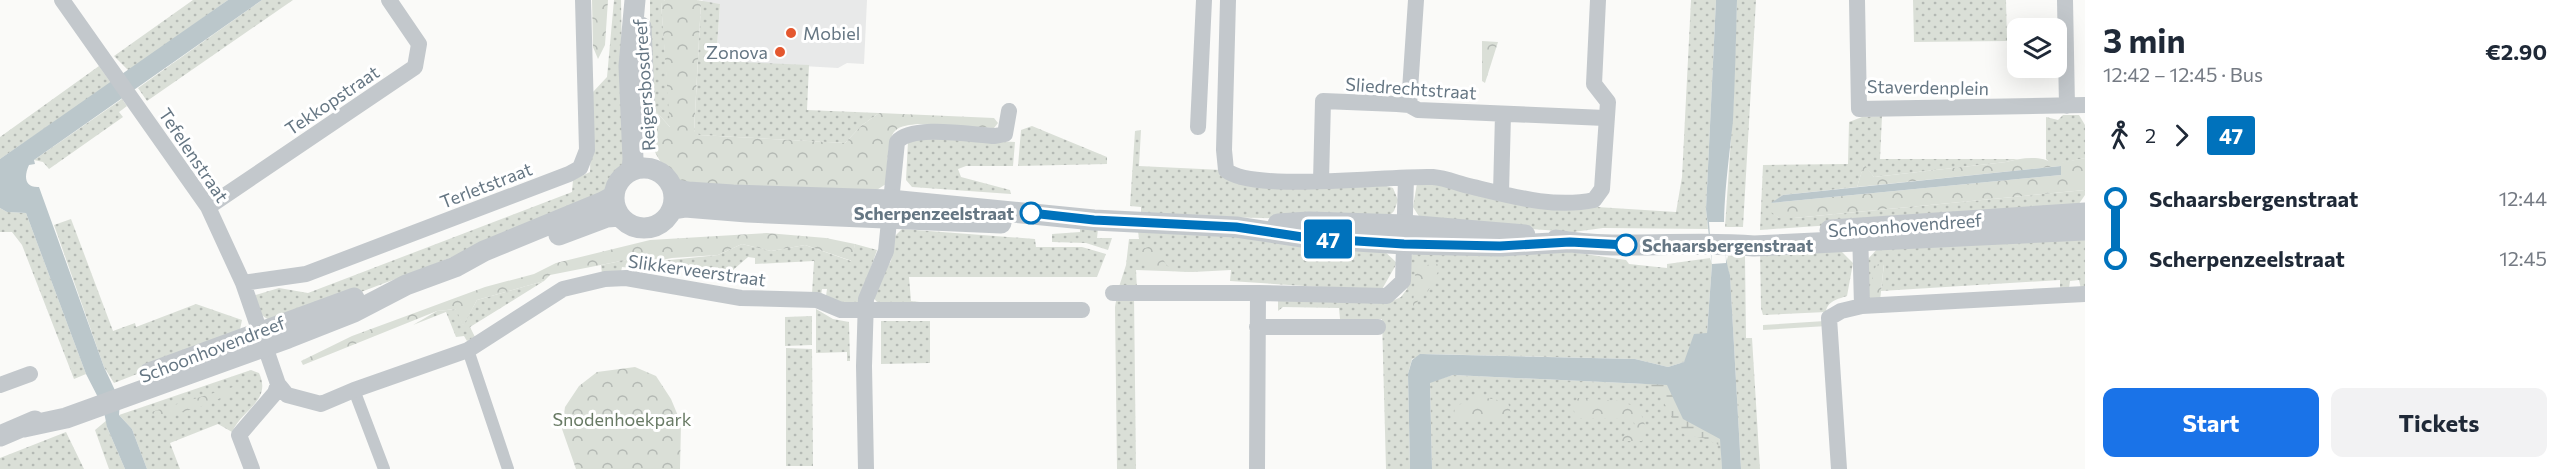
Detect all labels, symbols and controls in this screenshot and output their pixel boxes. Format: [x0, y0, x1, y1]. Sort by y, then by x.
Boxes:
street label: Reigersbosdreef [628, 17, 660, 152]
map controls [2007, 18, 2067, 78]
button: layers [2007, 18, 2067, 78]
text: 3 min [2103, 19, 2186, 60]
place label: Mobiel [803, 22, 860, 44]
marker: Mobiel [784, 26, 798, 40]
text: €2.90 [2485, 38, 2547, 65]
place label: Zonova [706, 41, 768, 63]
marker: Zonova [773, 45, 787, 59]
street label: Tekkopstraat [281, 60, 383, 140]
text: 12:42 – 12:45 · Bus [2103, 62, 2263, 86]
street label: Sliedrechtstraat [1345, 72, 1477, 104]
street label: Staverdenplein [1867, 75, 1989, 99]
street label: Tefelenstraat [154, 104, 234, 206]
icon: walk [2103, 119, 2136, 152]
icon: forward [2165, 119, 2198, 152]
text: 2 [2145, 123, 2156, 147]
text: 47 [2219, 123, 2243, 148]
street label: Terletstraat [437, 157, 535, 213]
text: Schaarsbergenstraat [2149, 185, 2358, 212]
text: 12:44 [2499, 186, 2547, 210]
place label: Scherpenzeelstraat [854, 202, 1014, 224]
marker: Scherpenzeelstraat [1020, 202, 1042, 224]
street label: Schoonhovendreef [1827, 209, 1984, 241]
line badge: 47 [1301, 220, 1355, 258]
text: 47 [1316, 227, 1340, 252]
marker: Schaarsbergenstraat [1615, 234, 1637, 256]
place label: Schaarsbergenstraat [1642, 234, 1814, 256]
text: Scherpenzeelstraat [2149, 245, 2345, 272]
text: 12:45 [2499, 246, 2547, 270]
street label: Slikkerveerstraat [627, 249, 767, 291]
street label: Schoonhovendreef [136, 311, 289, 387]
button: Start [2103, 388, 2319, 457]
button: Tickets [2331, 388, 2547, 457]
park label: Snodenhoekpark [552, 408, 692, 430]

